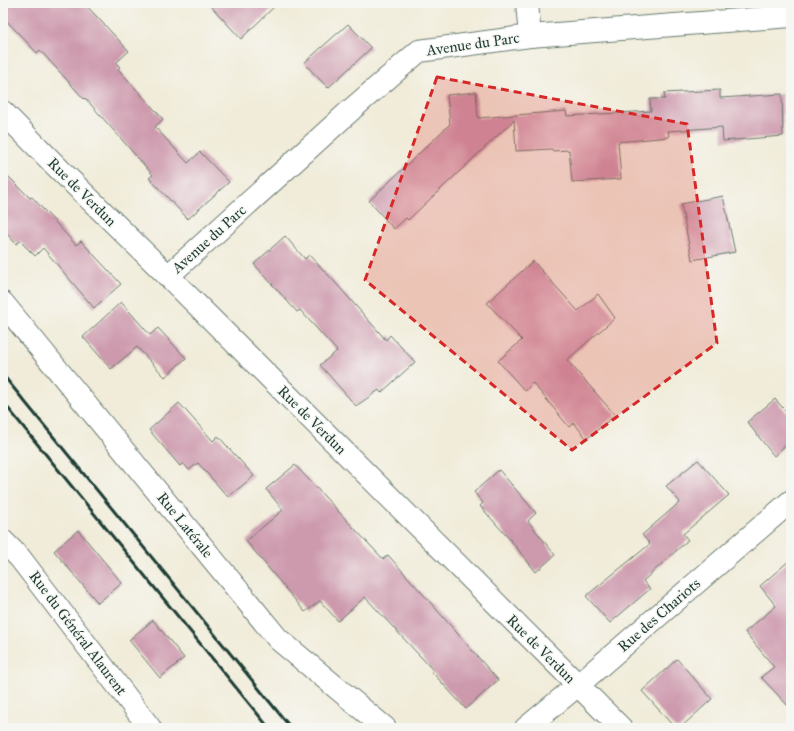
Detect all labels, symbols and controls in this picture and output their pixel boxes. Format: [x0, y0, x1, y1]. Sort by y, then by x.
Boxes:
street label: Avenue du Parc [424, 29, 521, 60]
street label: Rue de Verdun [44, 154, 120, 230]
street label: Avenue du Parc [167, 201, 250, 278]
street label: Rue de Verdun [274, 382, 350, 458]
street label: Rue Latérale [153, 489, 217, 561]
street label: Rue du Général Alaurent [25, 567, 131, 699]
street label: Rue des Chariots [614, 574, 704, 656]
street label: Rue de Verdun [503, 611, 579, 687]

